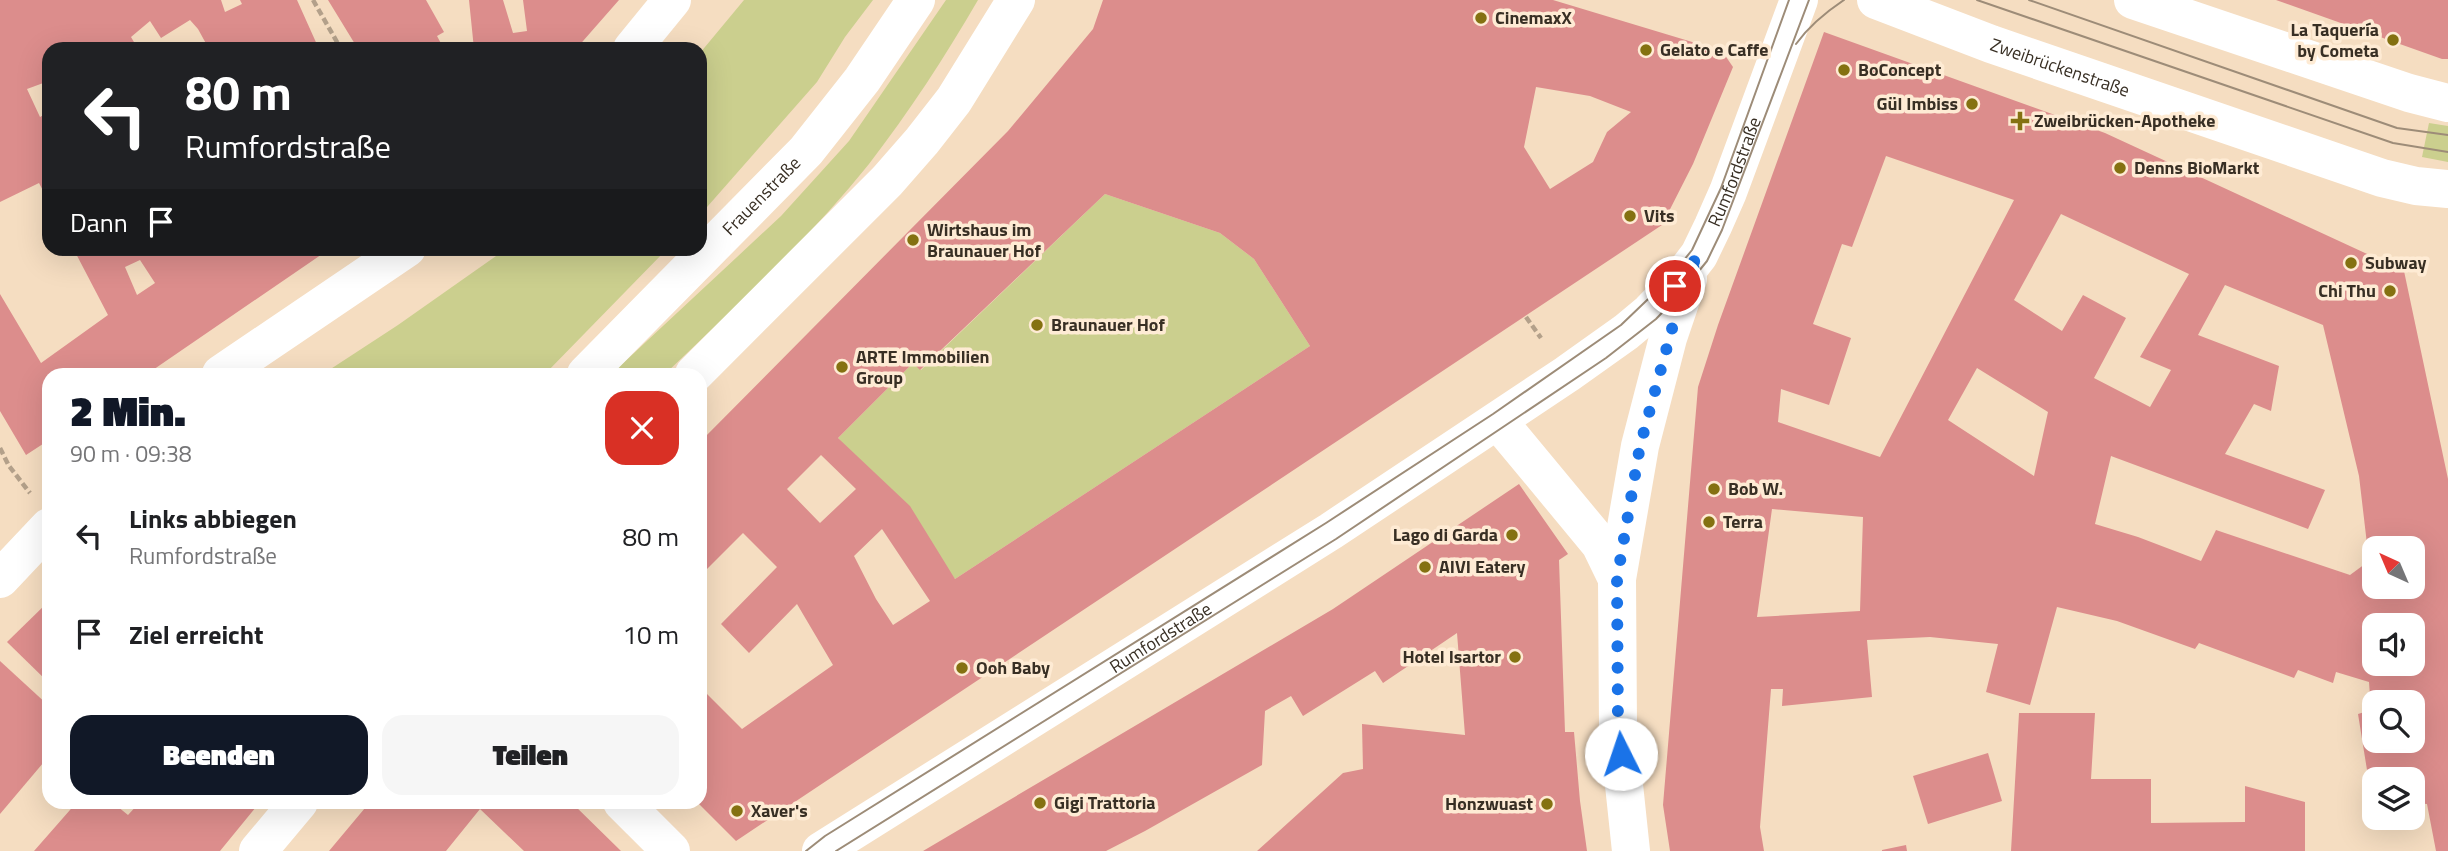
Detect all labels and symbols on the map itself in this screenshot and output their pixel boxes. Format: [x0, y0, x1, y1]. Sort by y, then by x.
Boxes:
place label: CinemaxX [1495, 4, 1572, 31]
marker: CinemaxX [1473, 10, 1489, 26]
place label: La Taquería by Cometa [2291, 16, 2379, 64]
street label: Zweibrückenstraße [1987, 31, 2133, 104]
marker: La Taquería by Cometa [2385, 32, 2401, 48]
place label: Gelato e Caffe [1660, 36, 1768, 63]
marker: Gelato e Caffe [1638, 42, 1654, 58]
place label: BoConcept [1858, 56, 1942, 83]
marker: BoConcept [1836, 62, 1852, 78]
place label: Gül Imbiss [1877, 90, 1958, 117]
marker: Gül Imbiss [1964, 96, 1980, 112]
place label: Zweibrücken-Apotheke [2034, 107, 2215, 134]
street label: Rumfordstraße [1700, 113, 1768, 231]
marker: Zweibrücken-Apotheke [2012, 113, 2028, 129]
street label: Frauenstraße [716, 150, 807, 241]
place label: Denns BioMarkt [2134, 154, 2260, 181]
marker: Denns BioMarkt [2112, 160, 2128, 176]
place label: Vits [1644, 202, 1675, 229]
marker: Vits [1622, 208, 1638, 224]
place label: Wirtshaus im Braunauer Hof [927, 216, 1041, 264]
marker: Wirtshaus im Braunauer Hof [905, 232, 921, 248]
place label: Subway [2365, 249, 2427, 276]
marker: Subway [2343, 255, 2359, 271]
pin [1645, 256, 1705, 316]
place label: Chi Thu [2318, 277, 2376, 304]
marker: Chi Thu [2382, 283, 2398, 299]
place label: Braunauer Hof [1051, 311, 1165, 338]
marker: Braunauer Hof [1029, 317, 1045, 333]
place label: ARTE Immobilien Group [856, 343, 989, 391]
marker: ARTE Immobilien Group [834, 359, 850, 375]
place label: Bob W. [1728, 475, 1783, 502]
marker: Bob W. [1706, 481, 1722, 497]
place label: Terra [1723, 508, 1763, 535]
marker: Terra [1701, 514, 1717, 530]
place label: Lago di Garda [1393, 521, 1498, 548]
marker: Lago di Garda [1504, 527, 1520, 543]
north arrow [2362, 536, 2426, 598]
place label: AIVI Eatery [1439, 553, 1526, 580]
marker: AIVI Eatery [1417, 559, 1433, 575]
street label: Rumfordstraße [1104, 595, 1217, 680]
place label: Hotel Isartor [1402, 643, 1501, 670]
marker: Hotel Isartor [1507, 649, 1523, 665]
place label: Ooh Baby [976, 654, 1050, 681]
marker: Ooh Baby [954, 660, 970, 676]
position arrow [1584, 717, 1658, 791]
place label: Gigi Trattoria [1054, 789, 1156, 816]
place label: Honzwuast [1445, 790, 1533, 817]
marker: Gigi Trattoria [1032, 795, 1048, 811]
marker: Honzwuast [1539, 796, 1555, 812]
place label: Xaver's [751, 797, 808, 824]
marker: Xaver's [729, 803, 745, 819]

